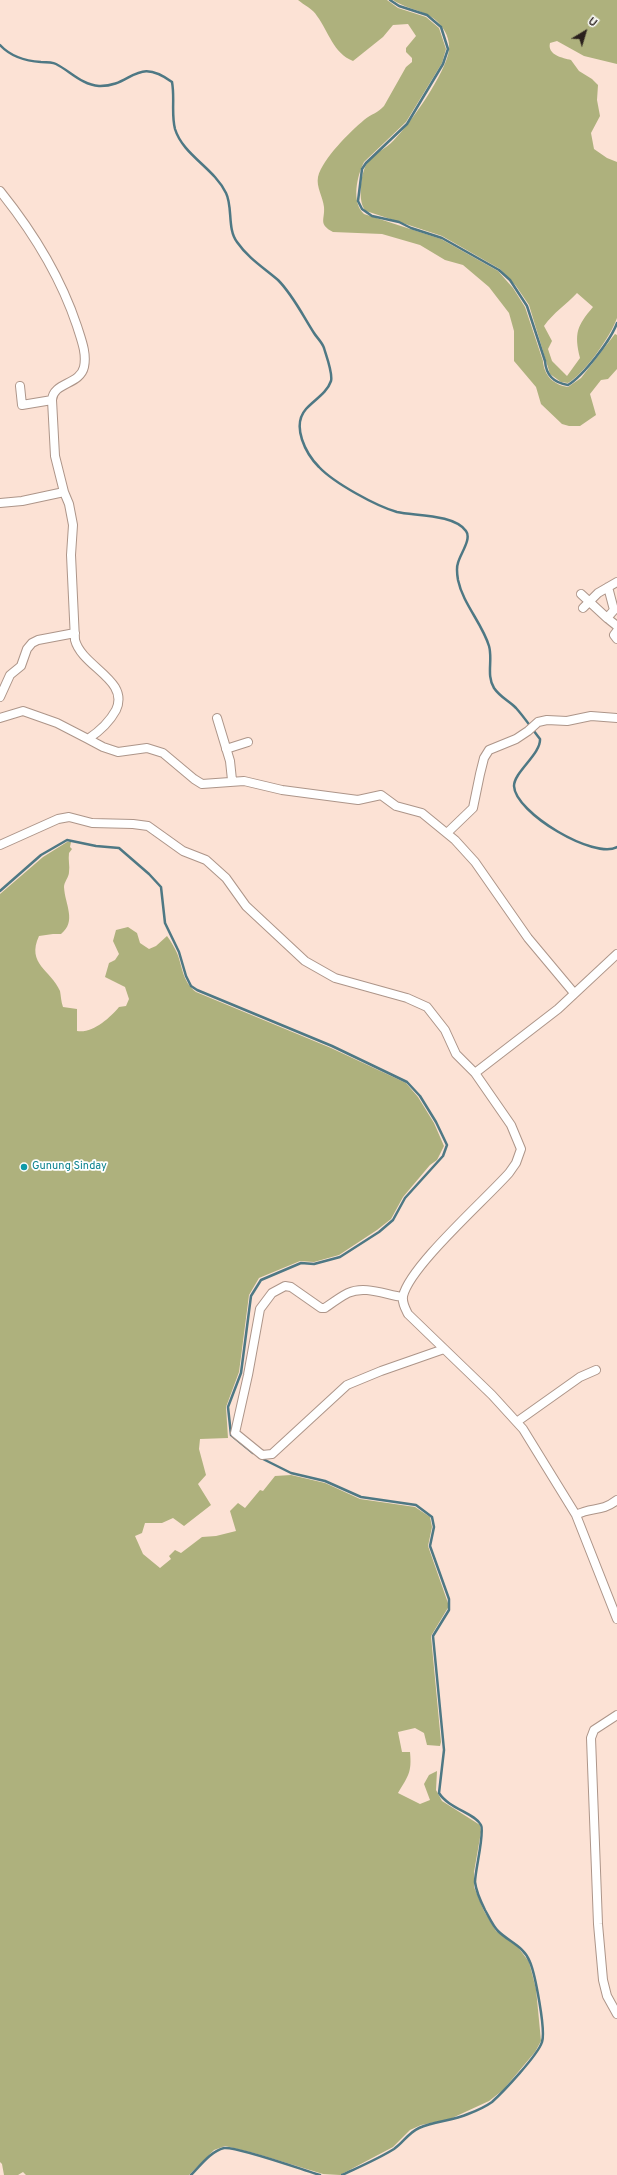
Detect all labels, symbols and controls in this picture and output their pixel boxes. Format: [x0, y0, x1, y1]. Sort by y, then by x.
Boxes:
north arrow [565, 12, 605, 52]
text: U [585, 15, 600, 30]
place label: Gunung Sinday [32, 1160, 107, 1174]
marker: Gunung Sinday [19, 1162, 29, 1172]

